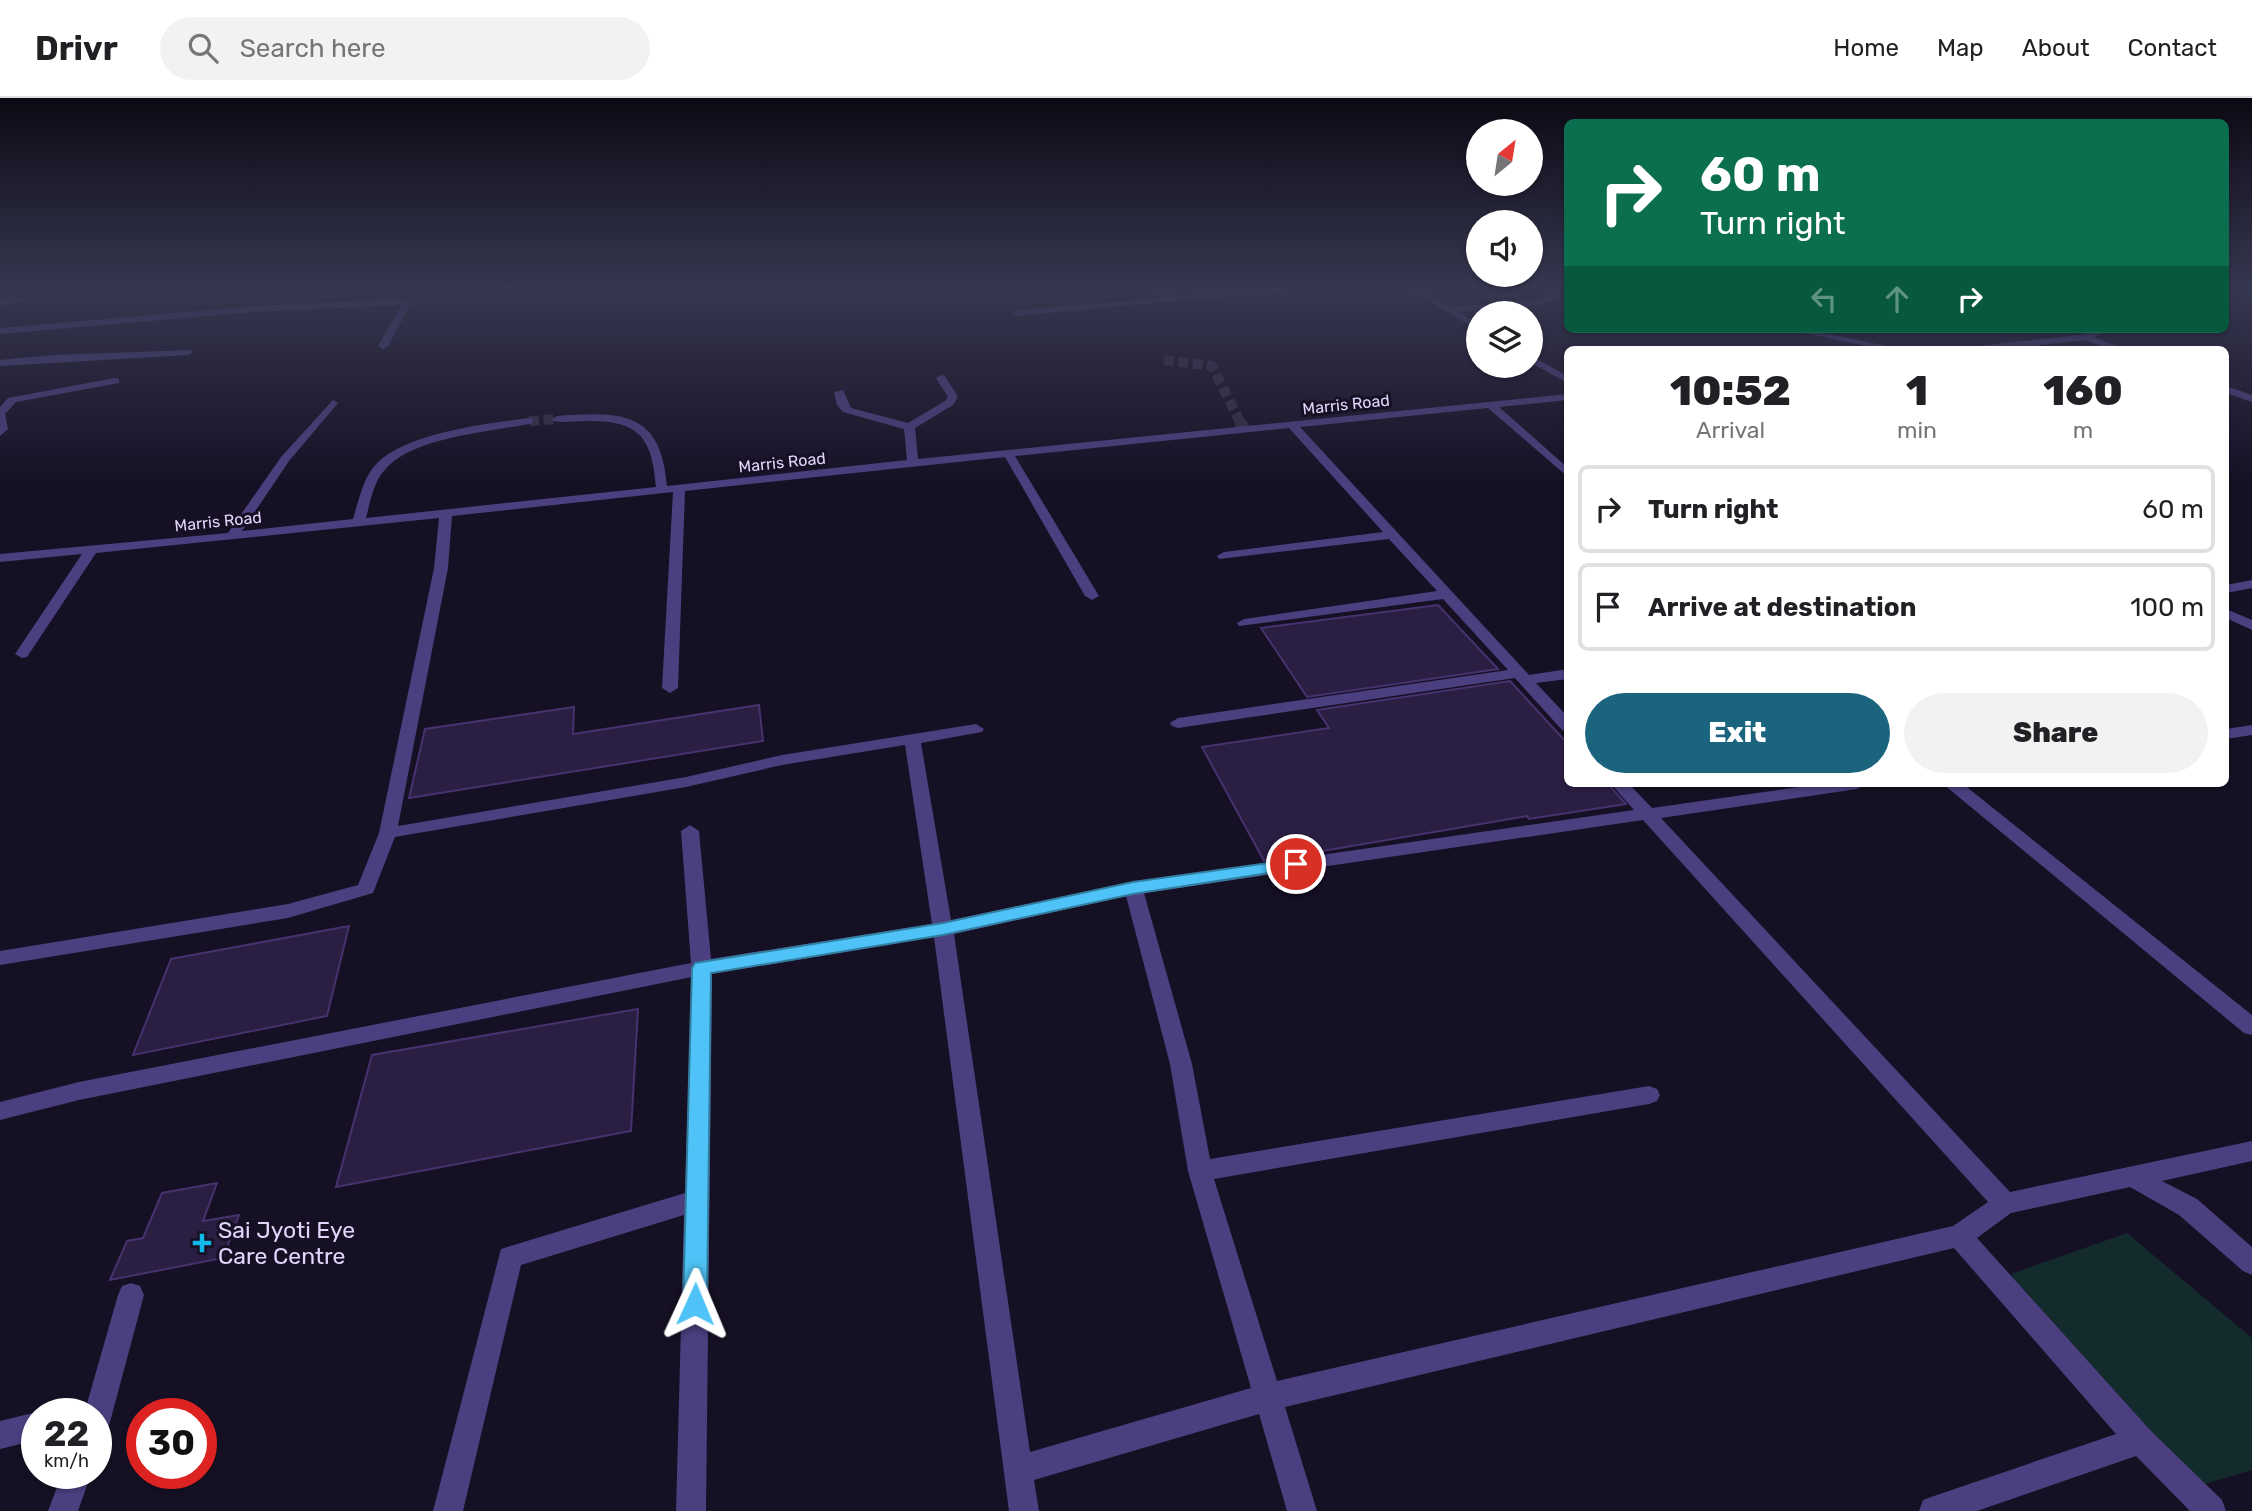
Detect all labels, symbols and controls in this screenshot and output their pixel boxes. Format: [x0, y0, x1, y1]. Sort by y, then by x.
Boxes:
search box [160, 17, 650, 80]
text: Drivr [35, 29, 118, 68]
icon: search [184, 29, 222, 67]
text: Search here [240, 33, 386, 64]
text: Home [1833, 34, 1899, 62]
text: Map [1937, 34, 1984, 62]
text: About [2022, 34, 2090, 62]
text: Contact [2128, 34, 2217, 62]
north arrow [1466, 119, 1544, 196]
map controls [1466, 119, 1543, 378]
text: 60 m [1700, 145, 1821, 203]
icon: right [1585, 147, 1676, 238]
text: Turn right [1700, 204, 1845, 242]
button: sound [1466, 210, 1543, 287]
icon: left [1805, 280, 1843, 318]
icon: ahead [1878, 280, 1916, 318]
icon: right [1951, 280, 1989, 318]
button: layers [1466, 301, 1543, 378]
text: 10:52 [1670, 366, 1791, 416]
text: 1 [1906, 366, 1928, 416]
text: 160 [2043, 366, 2123, 416]
street label: Marris Road [1302, 390, 1391, 419]
text: Arrival [1696, 416, 1765, 444]
text: min [1897, 416, 1937, 444]
text: m [2073, 416, 2093, 444]
street label: Marris Road [738, 448, 827, 477]
icon: right [1589, 490, 1627, 528]
text: Turn right [1648, 494, 1778, 525]
text: 60 m [2142, 494, 2204, 525]
street label: Marris Road [174, 507, 263, 536]
icon: arrive [1589, 588, 1627, 626]
text: Arrive at destination [1648, 592, 1916, 623]
text: 100 m [2130, 592, 2204, 623]
button: Exit [1585, 693, 1890, 773]
button: Share [1904, 693, 2208, 773]
pin [1266, 834, 1326, 894]
icon: arrive [1277, 845, 1315, 883]
place label: Sai Jyoti Eye Care Centre [218, 1216, 355, 1270]
marker: Sai Jyoti Eye Care Centre [192, 1233, 212, 1253]
position arrow [658, 1267, 732, 1341]
speed limit sign: 30 [126, 1398, 217, 1489]
text: 22 [44, 1413, 89, 1455]
text: km/h [44, 1450, 89, 1472]

